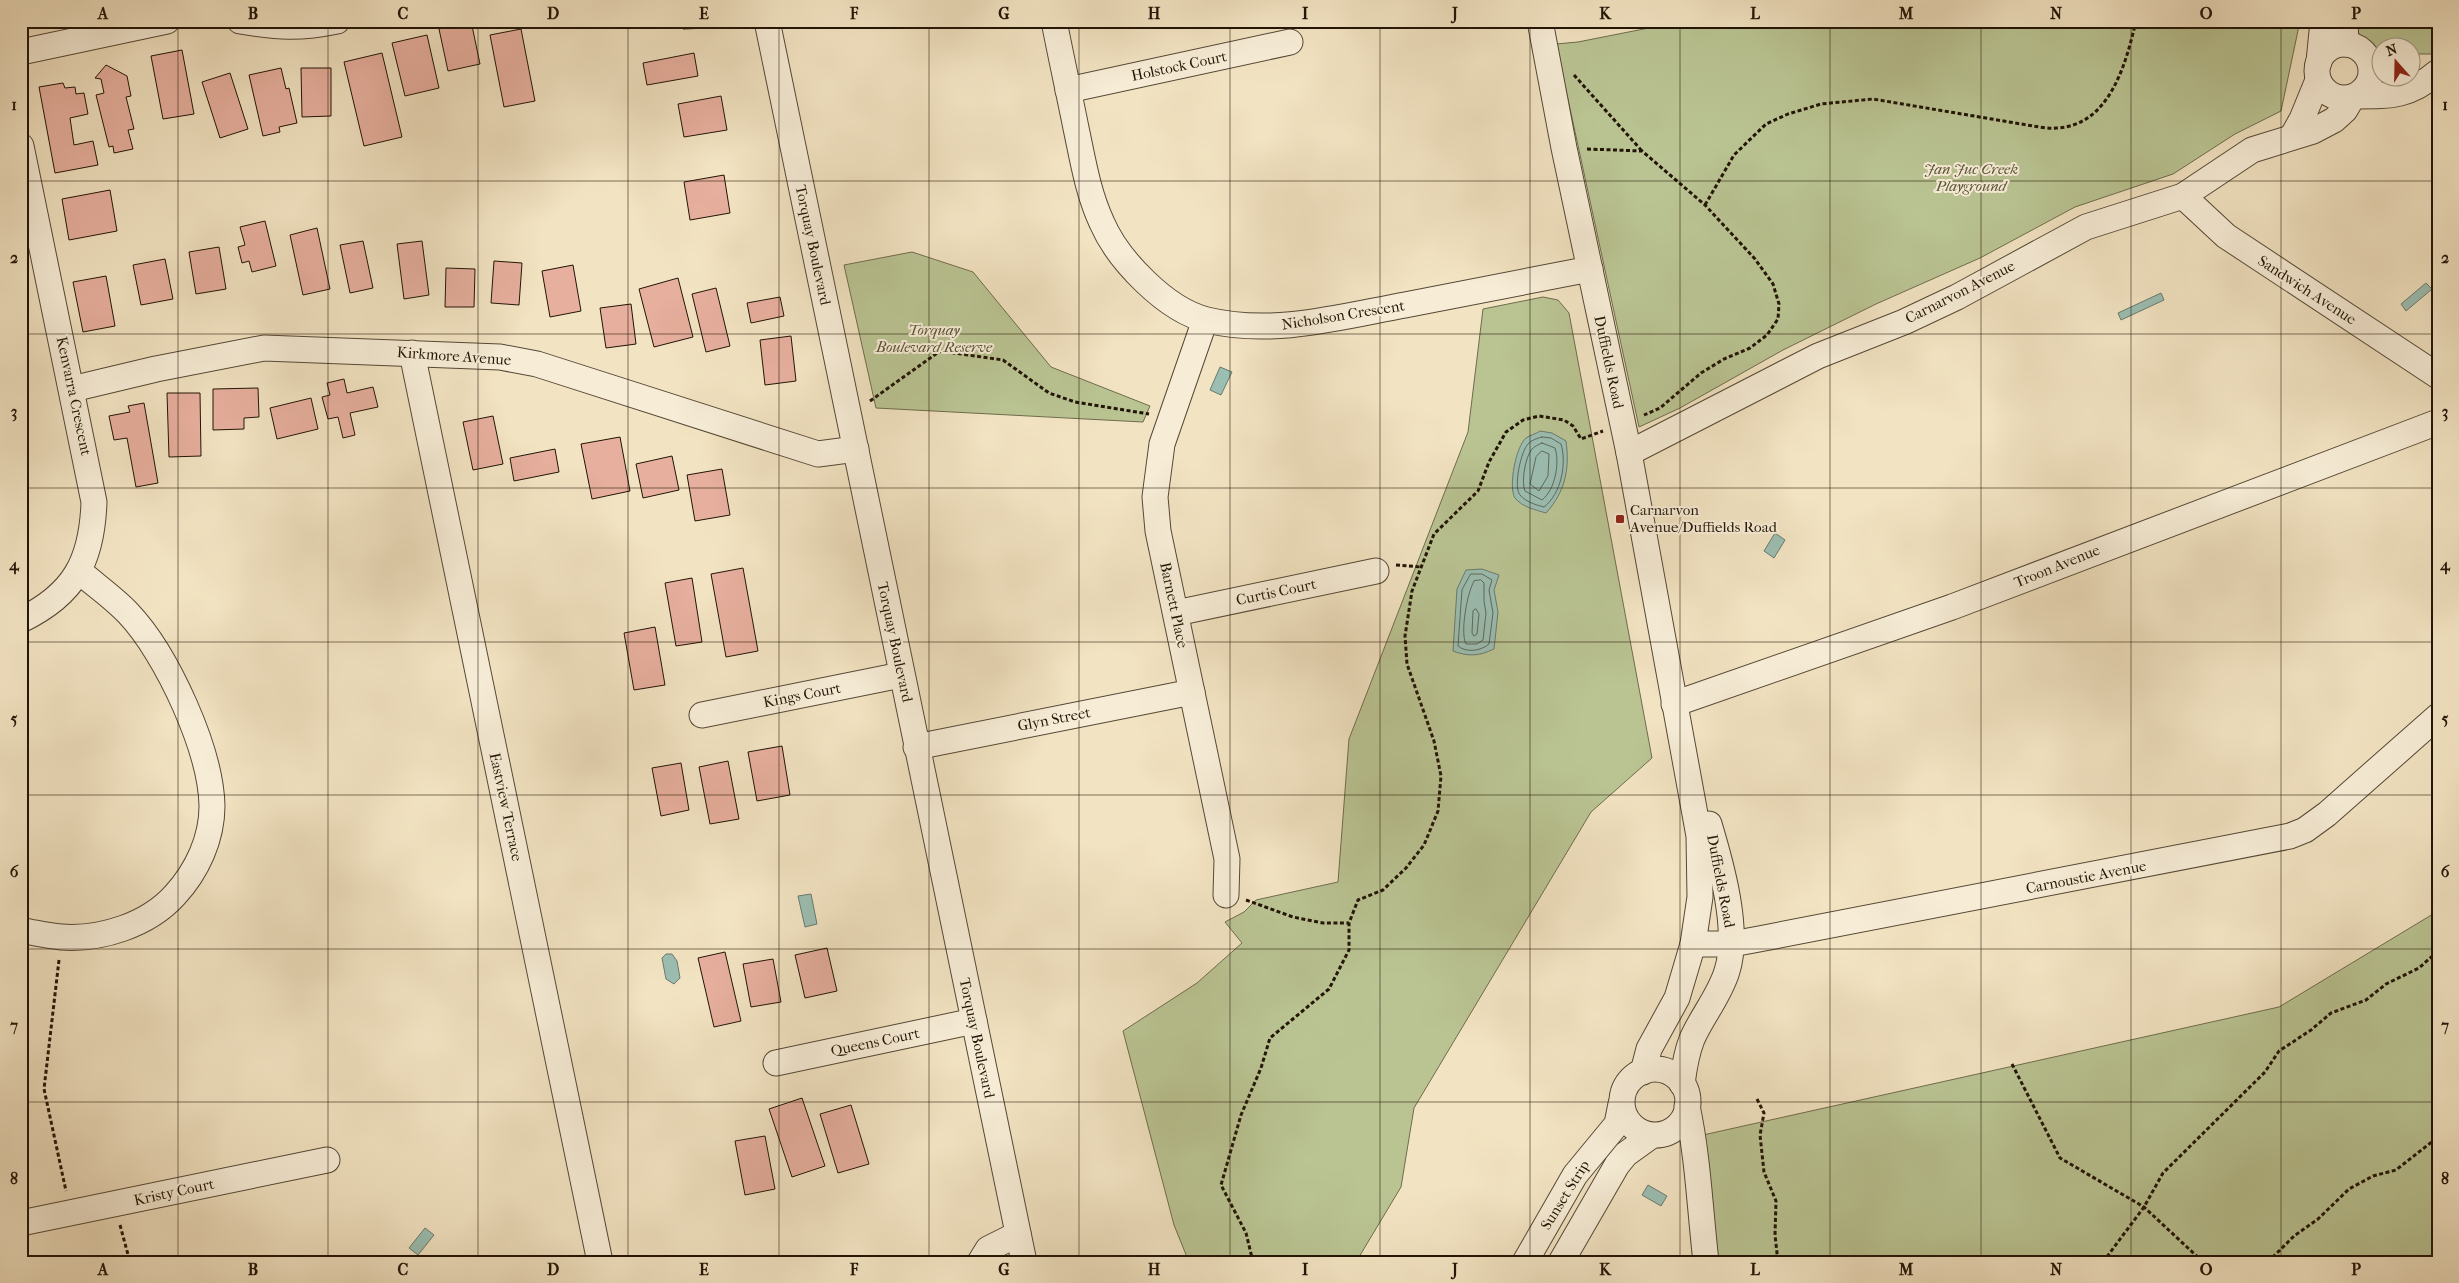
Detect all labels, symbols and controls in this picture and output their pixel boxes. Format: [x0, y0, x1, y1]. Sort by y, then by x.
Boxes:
text: A [97, 4, 109, 23]
text: B [248, 4, 258, 23]
text: C [398, 4, 409, 23]
text: D [547, 4, 559, 23]
text: E [699, 4, 709, 23]
text: F [849, 4, 859, 23]
text: G [998, 4, 1010, 23]
text: H [1148, 4, 1161, 23]
text: I [1302, 4, 1309, 23]
text: J [1450, 4, 1458, 24]
text: K [1599, 4, 1612, 23]
text: L [1750, 4, 1760, 23]
text: M [1898, 4, 1914, 23]
text: N [2050, 4, 2063, 23]
text: O [2200, 4, 2213, 23]
text: P [2351, 4, 2361, 23]
north arrow [2372, 38, 2422, 88]
text: N [2384, 40, 2400, 60]
street label: Holstock Court [1130, 47, 1229, 85]
text: 1 [11, 95, 17, 114]
text: 1 [2442, 95, 2448, 114]
park label: Jan Juc Creek Playground [1924, 160, 2018, 195]
street label: Torquay Boulevard [791, 183, 835, 308]
text: 2 [10, 248, 18, 267]
text: 2 [2441, 248, 2449, 267]
street label: Sandwich Avenue [2254, 252, 2360, 329]
street label: Carnarvon Avenue [1902, 256, 2018, 327]
street label: Nicholson Crescent [1280, 296, 1406, 334]
street label: Duffields Road [1590, 314, 1628, 411]
park label: Torquay Boulevard Reserve [875, 321, 993, 356]
street label: Kenvarra Crescent [53, 335, 96, 458]
street label: Kirkmore Avenue [396, 343, 512, 369]
text: 3 [11, 402, 17, 422]
text: 3 [2442, 402, 2448, 422]
place label: Carnarvon Avenue/Duffields Road [1629, 501, 1778, 536]
marker: Carnarvon Avenue/Duffields Road [1614, 513, 1626, 525]
street label: Troon Avenue [2012, 540, 2103, 591]
text: 4 [8, 555, 20, 575]
text: 4 [2439, 555, 2451, 575]
street label: Barnett Place [1156, 560, 1192, 650]
street label: Curtis Court [1234, 575, 1318, 609]
street label: Torquay Boulevard [873, 580, 917, 705]
street label: Kings Court [762, 679, 843, 711]
street label: Glyn Street [1016, 703, 1093, 735]
text: 5 [11, 709, 18, 728]
text: 5 [2442, 709, 2449, 728]
street label: Eastview Terrace [486, 751, 526, 863]
street label: Duffields Road [1703, 833, 1739, 930]
street label: Carnoustie Avenue [2024, 856, 2148, 897]
text: 6 [10, 862, 19, 881]
text: 6 [2441, 862, 2450, 881]
street label: Torquay Boulevard [955, 976, 999, 1101]
text: 7 [9, 1016, 18, 1035]
text: 7 [2440, 1016, 2449, 1035]
street label: Queens Court [829, 1024, 922, 1060]
street label: Sunset Strip [1537, 1157, 1593, 1233]
text: 8 [10, 1169, 18, 1188]
text: 8 [2441, 1169, 2449, 1188]
street label: Kristy Court [132, 1175, 216, 1209]
text: A [97, 1260, 109, 1279]
text: B [248, 1260, 258, 1279]
text: C [398, 1260, 409, 1279]
text: D [547, 1260, 559, 1279]
text: E [699, 1260, 709, 1279]
text: F [849, 1260, 859, 1279]
text: G [998, 1260, 1010, 1279]
text: H [1148, 1260, 1161, 1279]
text: I [1302, 1260, 1309, 1279]
text: J [1450, 1260, 1458, 1280]
text: K [1599, 1260, 1612, 1279]
text: L [1750, 1260, 1760, 1279]
text: M [1898, 1260, 1914, 1279]
text: N [2050, 1260, 2063, 1279]
text: O [2200, 1260, 2213, 1279]
text: P [2351, 1260, 2361, 1279]

